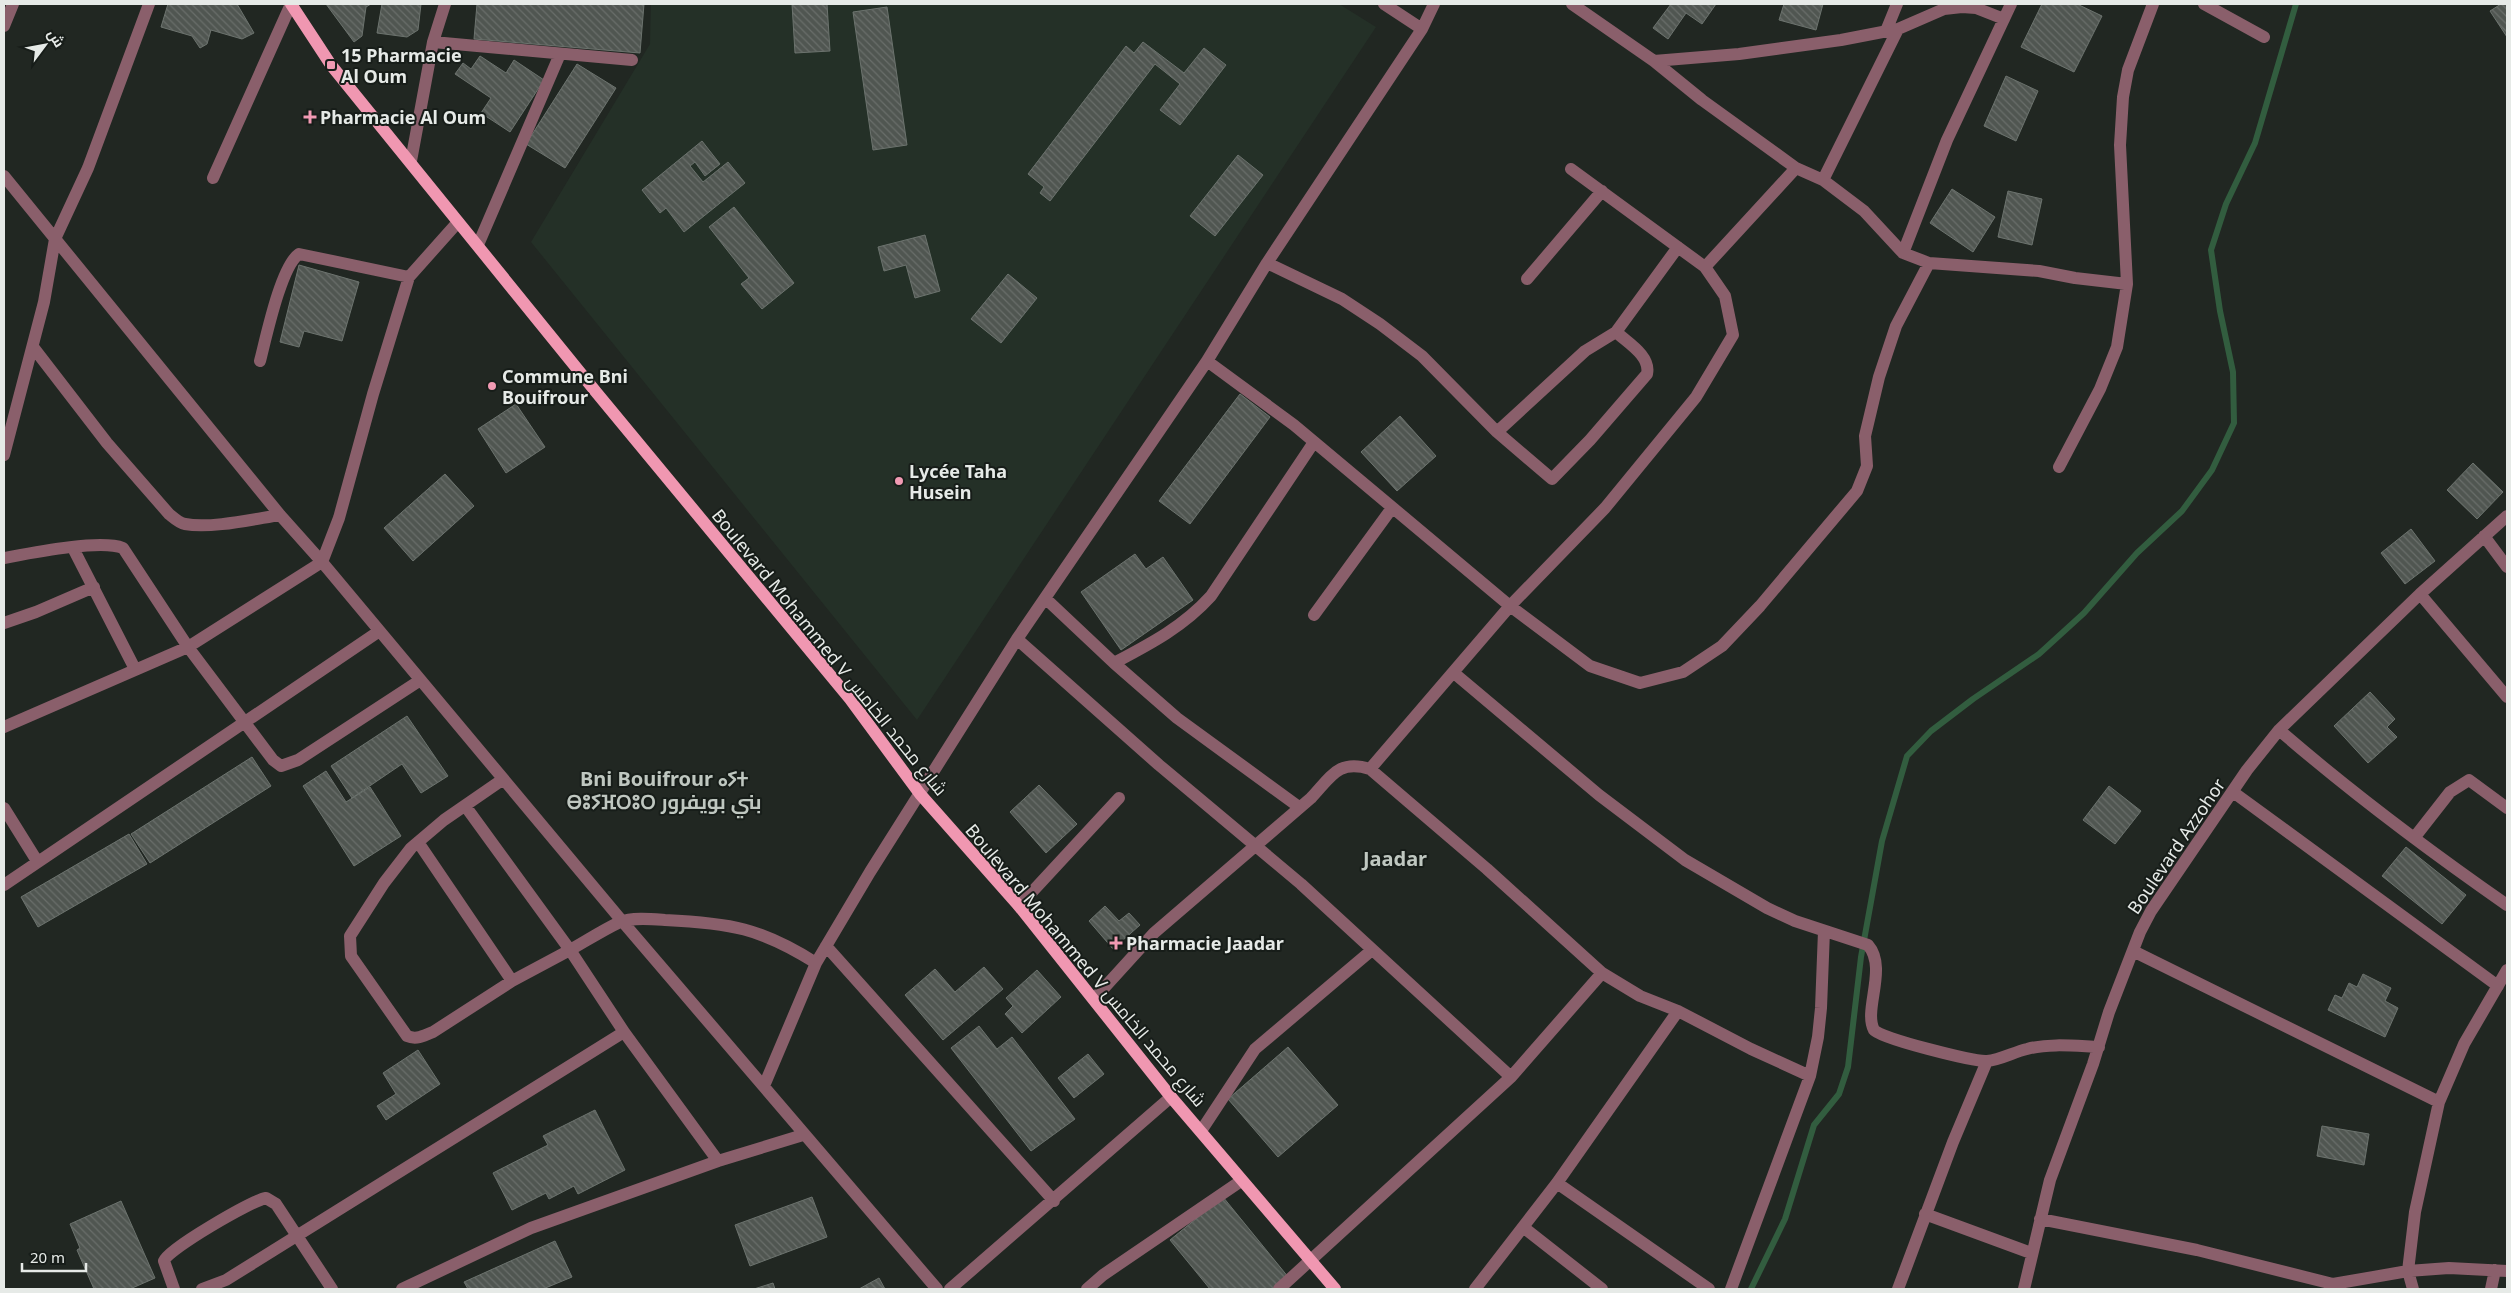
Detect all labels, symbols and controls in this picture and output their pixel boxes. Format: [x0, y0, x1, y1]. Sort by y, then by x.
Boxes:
north arrow [20, 20, 70, 70]
text: ش [44, 25, 69, 51]
place label: 15 Pharmacie Al Oum [341, 43, 462, 88]
marker: 15 Pharmacie Al Oum [325, 59, 337, 71]
place label: Pharmacie Al Oum [320, 105, 486, 129]
marker: Pharmacie Al Oum [304, 111, 316, 123]
place label: Commune Bni Bouifrour [502, 364, 628, 409]
marker: Commune Bni Bouifrour [486, 380, 498, 392]
place label: Lycée Taha Husein [909, 459, 1007, 504]
marker: Lycée Taha Husein [893, 475, 905, 487]
street label: Boulevard Mohammed V شارع محمد الخامس [706, 504, 953, 801]
district label: Bni Bouifrour ⴰⵢⵜ ⴱⵓⵢⴼⵔⵓⵔ بني بويفرور [567, 765, 761, 819]
street label: Boulevard Azzohor [2122, 773, 2231, 919]
street label: Boulevard Mohammed V شارع محمد الخامس [960, 819, 1212, 1112]
district label: Jaadar [1361, 845, 1427, 872]
place label: Pharmacie Jaadar [1126, 931, 1284, 955]
marker: Pharmacie Jaadar [1110, 937, 1122, 949]
scale bar [22, 1240, 86, 1272]
text: 20 m [30, 1247, 65, 1267]

